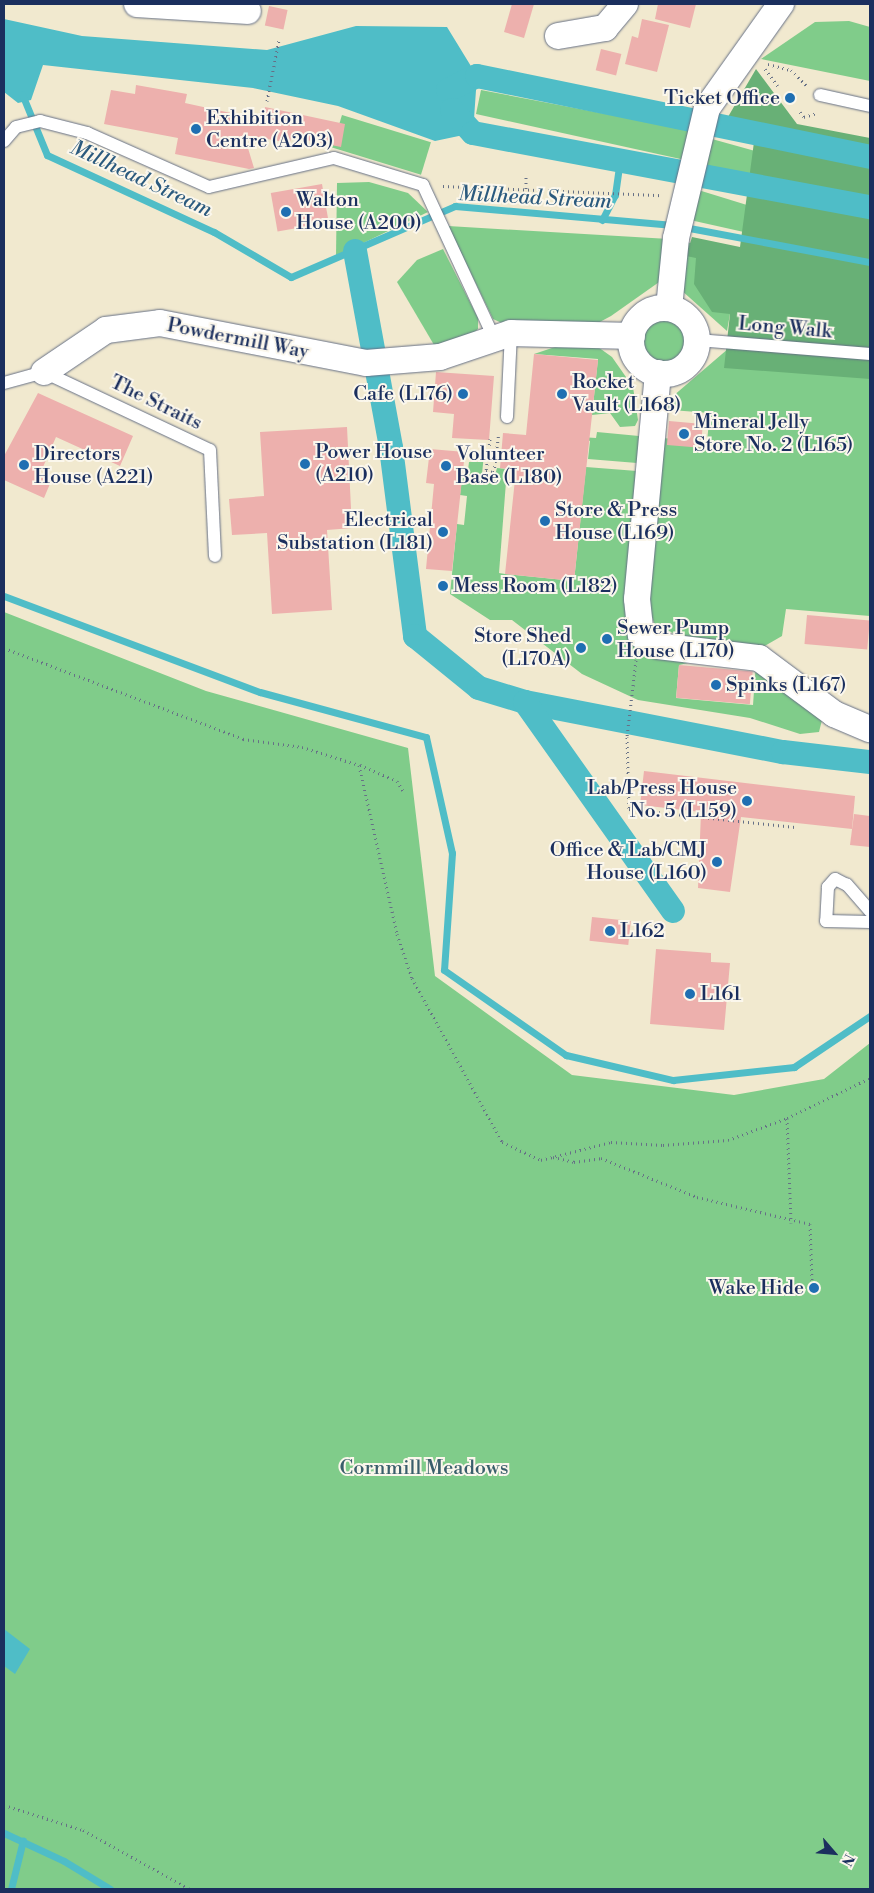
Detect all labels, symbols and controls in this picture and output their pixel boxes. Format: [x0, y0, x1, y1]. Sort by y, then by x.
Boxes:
place label: Ticket Office [664, 86, 780, 110]
marker: Ticket Office [784, 92, 796, 104]
place label: Exhibition Centre (A203) [206, 106, 333, 153]
marker: Exhibition Centre (A203) [190, 123, 202, 135]
water label: Millhead Stream [66, 135, 216, 223]
water label: Millhead Stream [458, 181, 612, 215]
place label: Walton House (A200) [296, 188, 422, 235]
marker: Walton House (A200) [280, 206, 292, 218]
street label: Long Walk [737, 312, 833, 344]
street label: Powdermill Way [165, 313, 311, 365]
street label: The Straits [106, 370, 206, 436]
place label: Rocket Vault (L168) [572, 370, 681, 417]
place label: Cafe (L176) [353, 382, 453, 406]
marker: Cafe (L176) [457, 388, 469, 400]
marker: Rocket Vault (L168) [556, 388, 568, 400]
place label: Mineral Jelly Store No. 2 (L165) [694, 410, 853, 457]
marker: Mineral Jelly Store No. 2 (L165) [678, 428, 690, 440]
place label: Power House (A210) [315, 440, 432, 487]
place label: Directors House (A221) [34, 442, 153, 489]
place label: Volunteer Base (L180) [456, 442, 562, 489]
marker: Power House (A210) [299, 458, 311, 470]
marker: Directors House (A221) [18, 459, 30, 471]
marker: Volunteer Base (L180) [440, 460, 452, 472]
place label: Store & Press House (L169) [555, 498, 677, 545]
place label: Electrical Substation (L181) [277, 508, 433, 555]
marker: Store & Press House (L169) [539, 515, 551, 527]
marker: Electrical Substation (L181) [437, 526, 449, 538]
place label: Mess Room (L182) [453, 574, 618, 598]
marker: Mess Room (L182) [437, 580, 449, 592]
place label: Sewer Pump House (L170) [617, 616, 735, 663]
place label: Store Shed (L170A) [474, 624, 571, 671]
marker: Sewer Pump House (L170) [601, 633, 613, 645]
marker: Store Shed (L170A) [575, 642, 587, 654]
place label: Spinks (L167) [726, 673, 846, 697]
marker: Spinks (L167) [710, 679, 722, 691]
place label: Lab/Press House No. 5 (L159) [587, 777, 737, 824]
marker: Lab/Press House No. 5 (L159) [741, 795, 753, 807]
place label: Office & Lab/CMJ House (L160) [550, 838, 707, 885]
marker: Office & Lab/CMJ House (L160) [711, 856, 723, 868]
place label: L162 [620, 919, 665, 943]
marker: L162 [604, 925, 616, 937]
place label: L161 [700, 982, 741, 1006]
marker: L161 [684, 988, 696, 1000]
place label: Wake Hide [708, 1276, 804, 1300]
marker: Wake Hide [808, 1282, 820, 1294]
park label: Cornmill Meadows [340, 1456, 508, 1480]
north arrow [809, 1828, 859, 1878]
text: N [837, 1851, 858, 1869]

